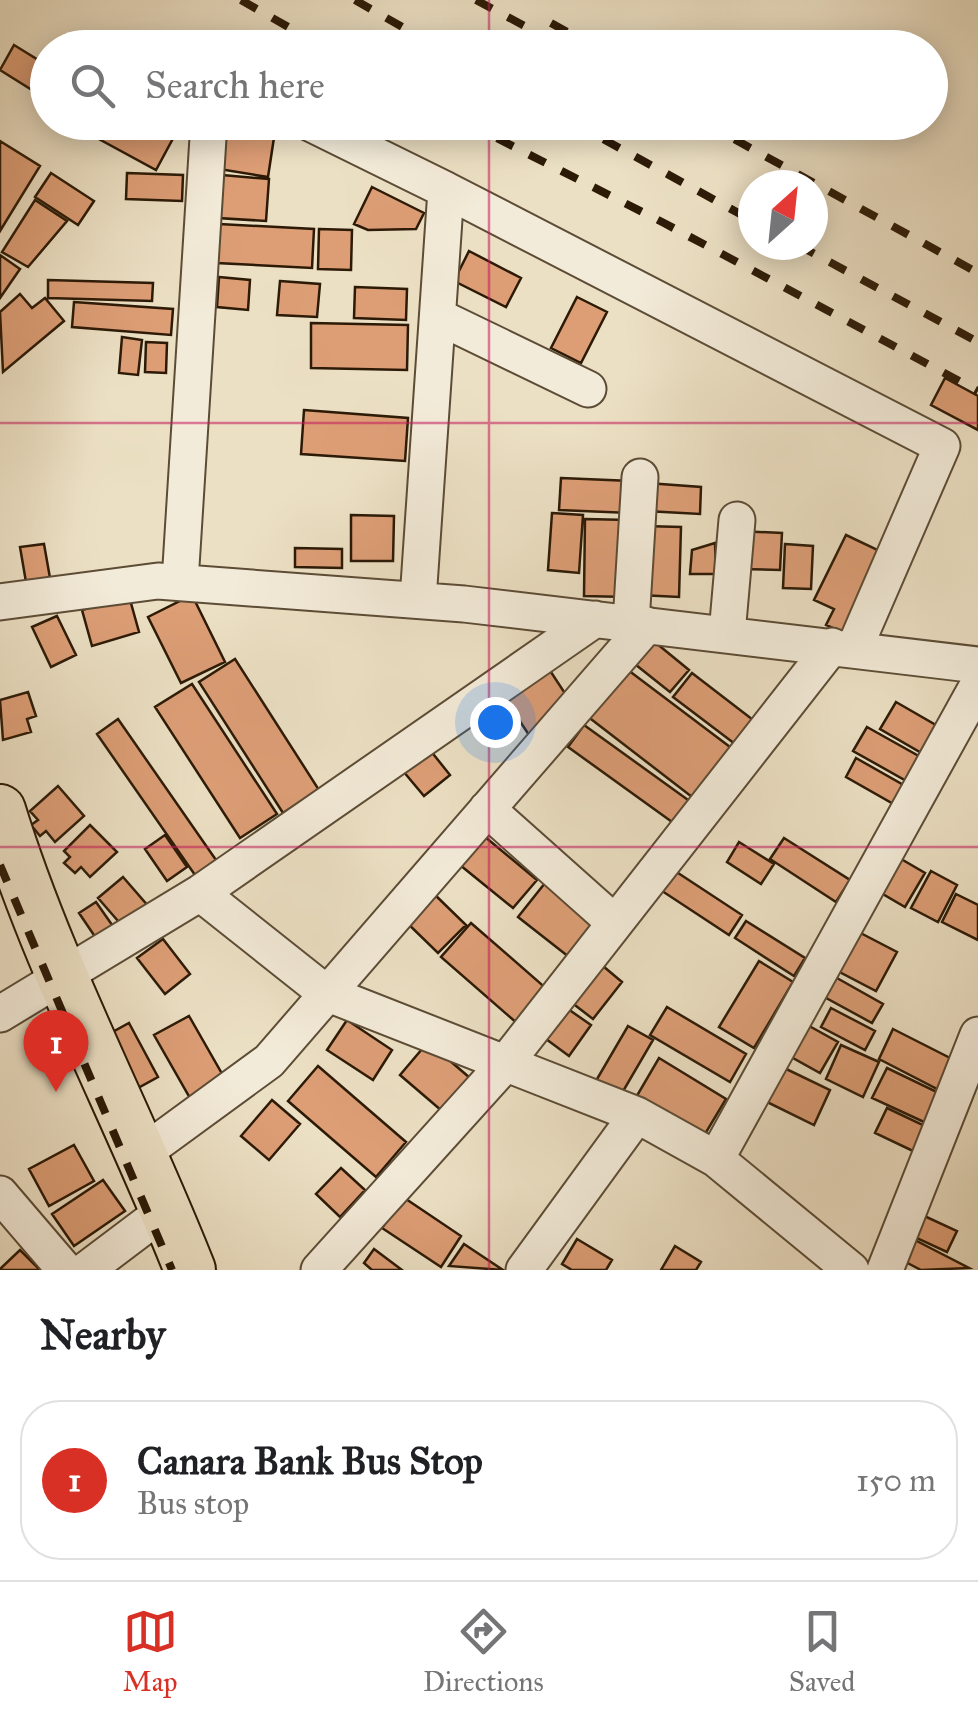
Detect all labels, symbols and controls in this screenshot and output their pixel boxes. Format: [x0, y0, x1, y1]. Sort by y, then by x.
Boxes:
search box [30, 30, 948, 140]
icon: search [65, 58, 120, 113]
text: Search here [145, 62, 325, 108]
north arrow [738, 170, 828, 260]
your location [470, 697, 521, 748]
pin: 1 [23, 1010, 88, 1092]
text: Nearby [40, 1309, 165, 1361]
text: Canara Bank Bus Stop [137, 1438, 483, 1484]
text: 1 [68, 1461, 81, 1500]
text: 150 m [856, 1461, 936, 1500]
text: Bus stop [137, 1484, 249, 1523]
tab: Map [123, 1604, 178, 1699]
tab: Directions [423, 1604, 544, 1699]
tab: Saved [789, 1604, 855, 1699]

